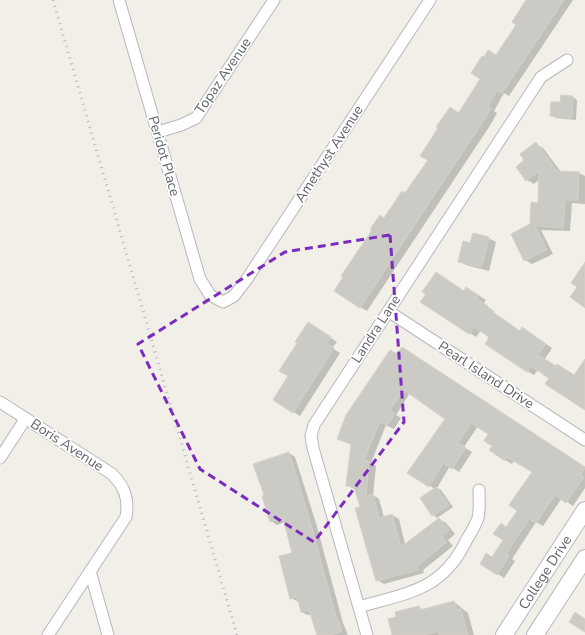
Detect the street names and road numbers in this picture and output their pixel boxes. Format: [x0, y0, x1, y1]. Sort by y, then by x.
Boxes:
street label: Topaz Avenue [190, 34, 256, 118]
street label: Amethyst Avenue [290, 102, 368, 206]
street label: Peridot Place [143, 114, 185, 198]
street label: Landra Lane [347, 291, 405, 367]
street label: Pearl Island Drive [434, 337, 538, 413]
street label: Boris Avenue [27, 414, 107, 476]
street label: College Drive [514, 531, 576, 613]

